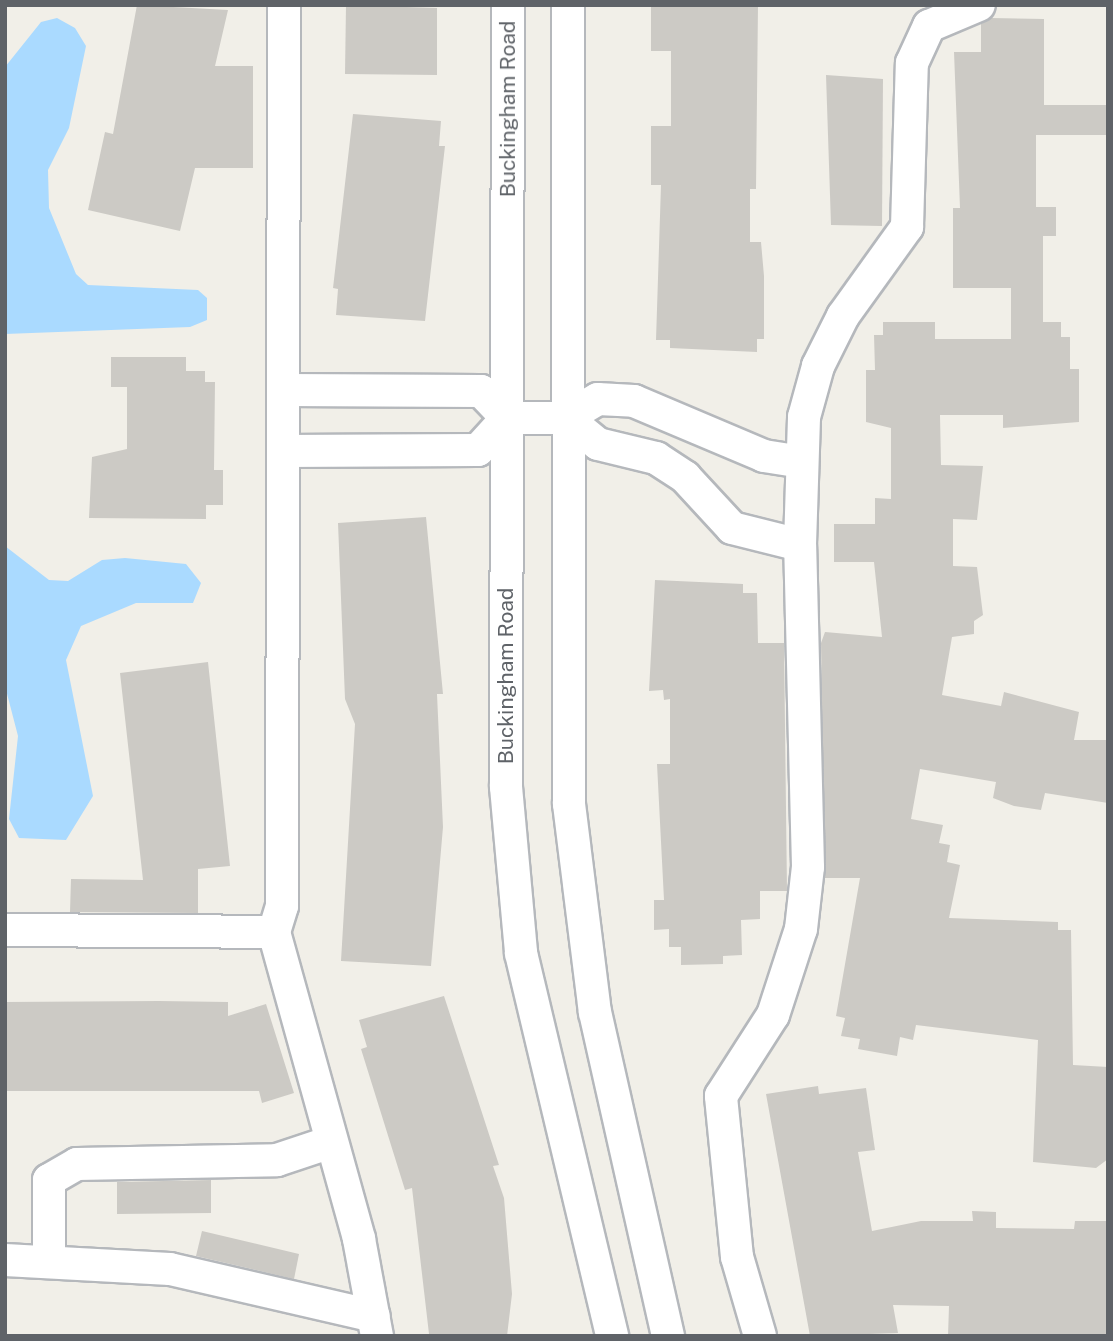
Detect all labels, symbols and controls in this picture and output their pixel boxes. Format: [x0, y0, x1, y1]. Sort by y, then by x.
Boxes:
street label: Buckingham Road [495, 21, 521, 197]
street label: Buckingham Road [493, 588, 519, 764]

